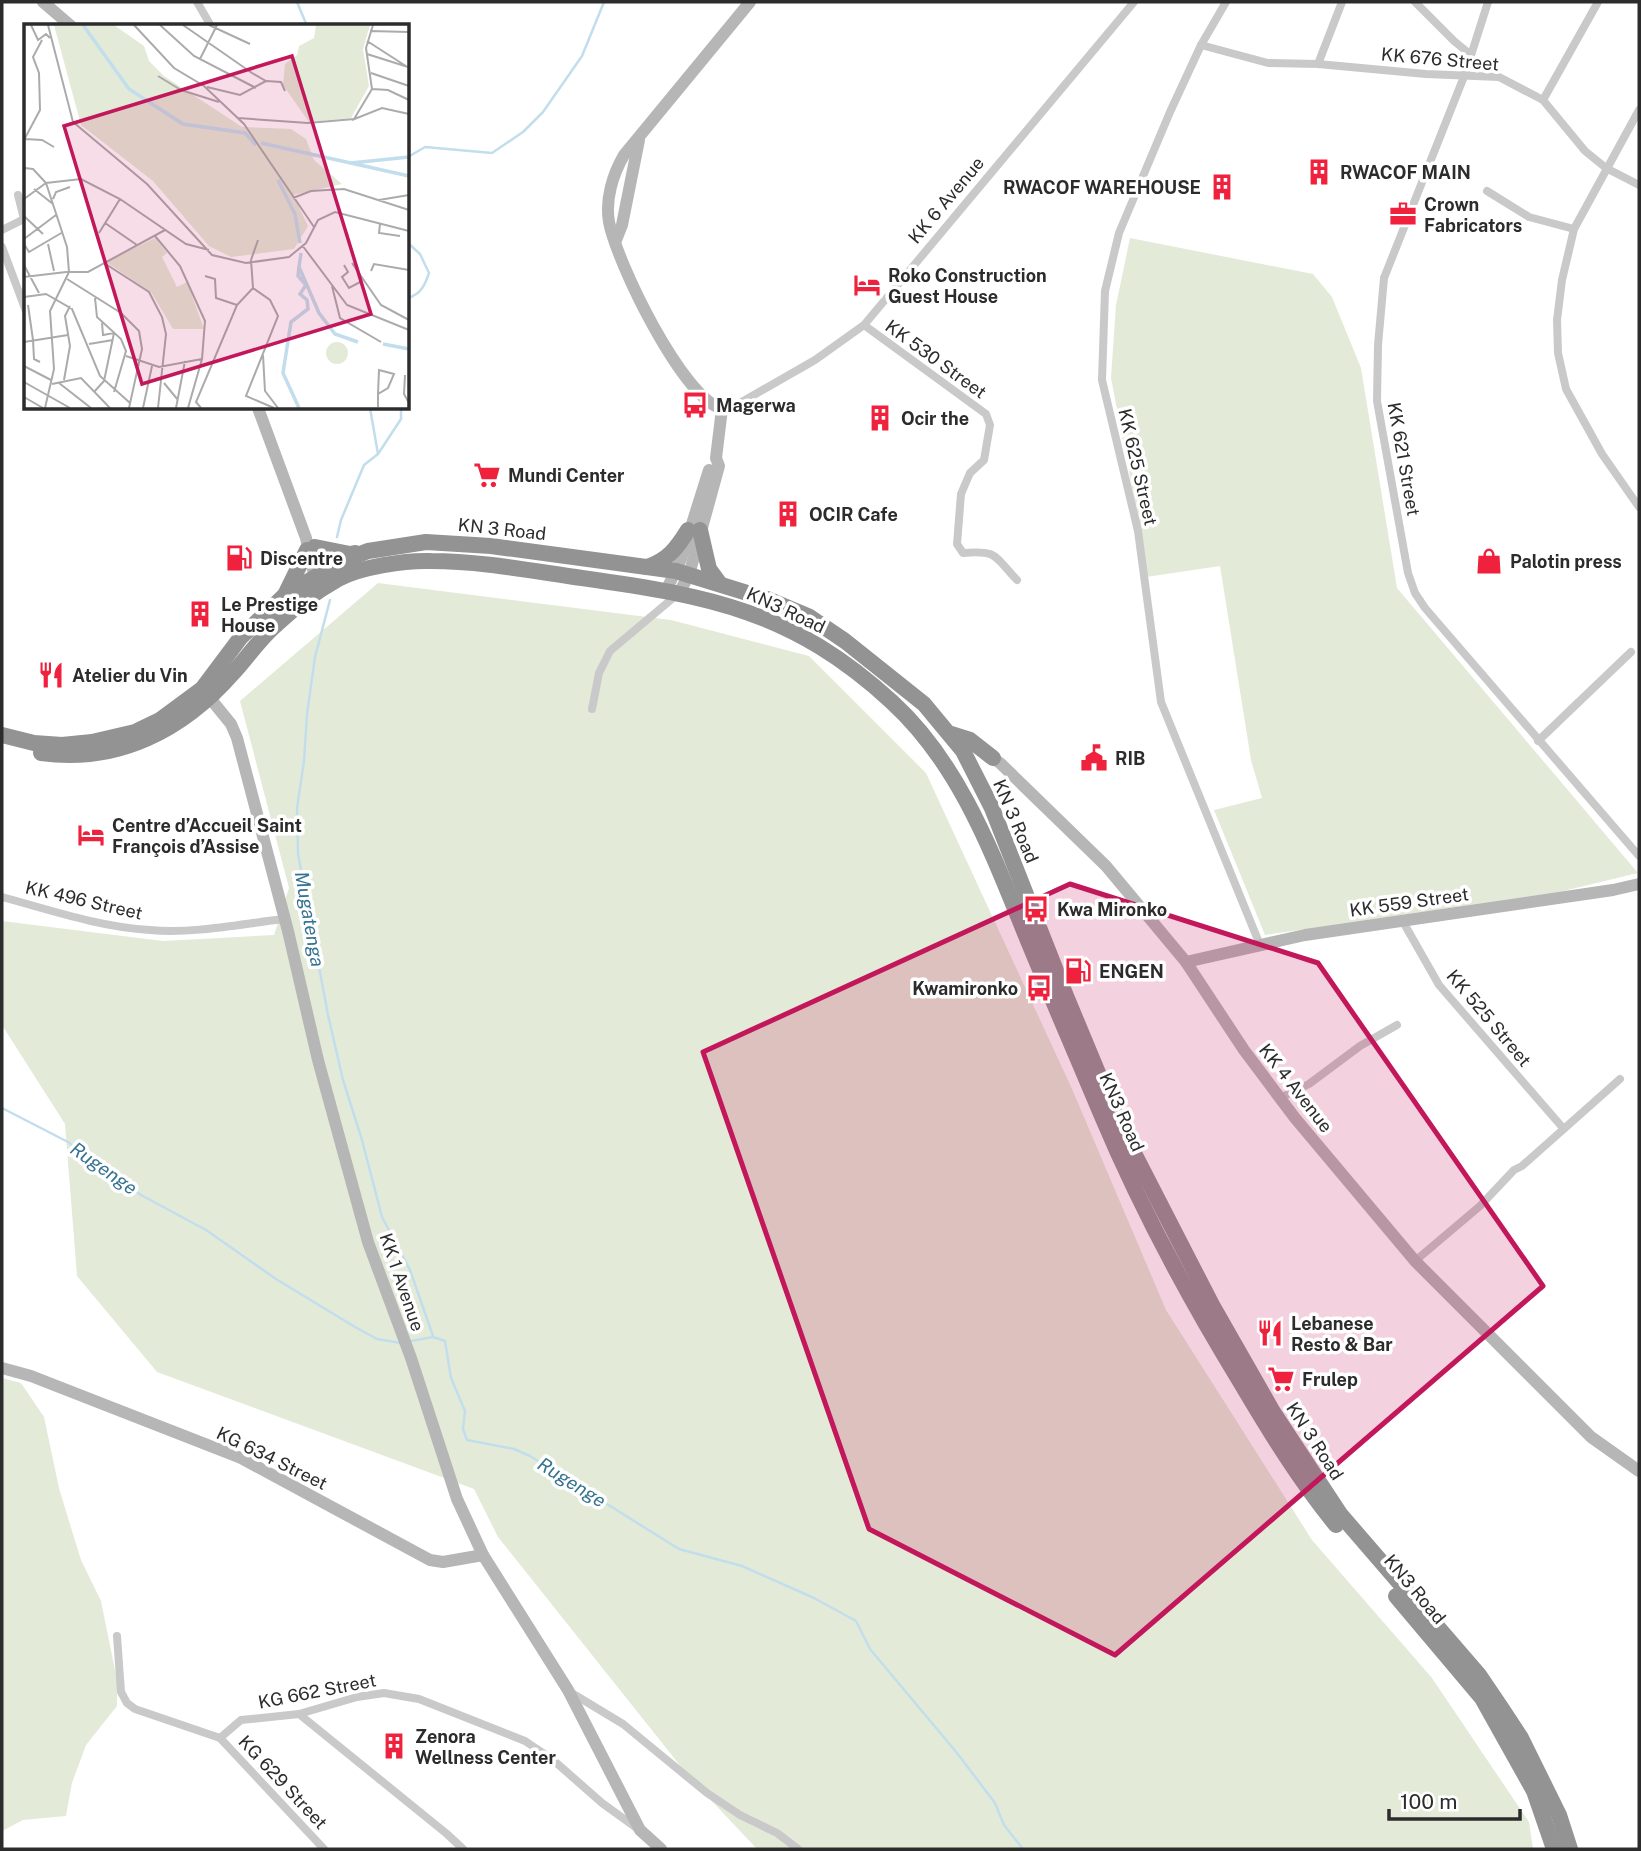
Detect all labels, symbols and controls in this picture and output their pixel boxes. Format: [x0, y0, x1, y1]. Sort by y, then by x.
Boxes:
inset map [24, 24, 410, 410]
street label: KK 676 Street [1380, 43, 1500, 75]
street label: KK 6 Avenue [904, 153, 988, 247]
building icon: RWACOF MAIN [1304, 157, 1334, 187]
place label: RWACOF MAIN [1340, 162, 1471, 183]
building icon: RWACOF WAREHOUSE [1207, 172, 1237, 202]
place label: RWACOF WAREHOUSE [1003, 177, 1201, 198]
place label: Crown Fabricators [1424, 194, 1522, 236]
office icon: Crown Fabricators [1388, 199, 1418, 229]
place label: Roko Construction Guest House [888, 265, 1047, 307]
hotel icon: Roko Construction Guest House [852, 270, 882, 300]
street label: KK 530 Street [881, 315, 991, 403]
bus stop icon: Magerwa [680, 390, 710, 420]
place label: Magerwa [716, 395, 796, 416]
street label: KK 621 Street [1384, 400, 1424, 518]
building icon: Ocir the [865, 403, 895, 433]
street label: KK 625 Street [1114, 406, 1162, 528]
place label: Ocir the [901, 408, 969, 429]
supermarket icon: Mundi Center [472, 460, 502, 490]
place label: Mundi Center [508, 465, 625, 486]
building icon: OCIR Cafe [773, 499, 803, 529]
place label: OCIR Cafe [809, 504, 898, 525]
street label: KN 3 Road [457, 514, 547, 544]
fuel station icon: Discentre [224, 543, 254, 573]
shop icon: Palotin press [1474, 546, 1504, 576]
place label: Discentre [260, 548, 343, 569]
place label: Palotin press [1510, 551, 1622, 572]
street label: KN3 Road [743, 583, 829, 637]
place label: Le Prestige House [221, 594, 318, 636]
building icon: Le Prestige House [185, 599, 215, 629]
restaurant icon: Atelier du Vin [36, 660, 66, 690]
place label: Atelier du Vin [72, 665, 188, 686]
public building icon: RIB [1079, 743, 1109, 773]
place label: RIB [1115, 748, 1145, 769]
street label: KN 3 Road [989, 776, 1043, 866]
place label: Centre d’Accueil Saint François d’Assise [112, 815, 302, 857]
hotel icon: Centre d’Accueil Saint François d’Assise [76, 820, 106, 850]
water label: Mugatenga [291, 870, 329, 968]
street label: KK 496 Street [23, 876, 145, 924]
street label: KK 559 Street [1348, 883, 1470, 921]
bus stop icon: Kwa Mironko [1021, 894, 1051, 924]
place label: Kwa Mironko [1057, 899, 1167, 920]
fuel station icon: ENGEN [1063, 956, 1093, 986]
place label: ENGEN [1099, 961, 1164, 982]
street label: KK 525 Street [1442, 965, 1536, 1071]
bus stop icon: Kwamironko [1024, 973, 1054, 1003]
place label: Kwamironko [912, 978, 1018, 999]
street label: KK 4 Avenue [1255, 1040, 1337, 1136]
street label: KN3 Road [1095, 1069, 1149, 1155]
water label: Rugenge [67, 1137, 141, 1199]
street label: KK 1 Avenue [375, 1230, 429, 1334]
place label: Lebanese Resto & Bar [1291, 1313, 1393, 1355]
restaurant icon: Lebanese Resto & Bar [1255, 1318, 1285, 1348]
supermarket icon: Frulep [1266, 1364, 1296, 1394]
place label: Frulep [1302, 1369, 1358, 1390]
street label: KN 3 Road [1282, 1398, 1348, 1484]
street label: KG 634 Street [213, 1422, 331, 1494]
water label: Rugenge [534, 1453, 610, 1511]
street label: KN3 Road [1380, 1550, 1450, 1628]
street label: KG 662 Street [256, 1669, 378, 1713]
place label: Zenora Wellness Center [415, 1726, 556, 1768]
street label: KG 629 Street [234, 1731, 332, 1833]
building icon: Zenora Wellness Center [379, 1731, 409, 1761]
scale bar [1389, 1778, 1520, 1822]
text: 100 m [1400, 1789, 1457, 1814]

